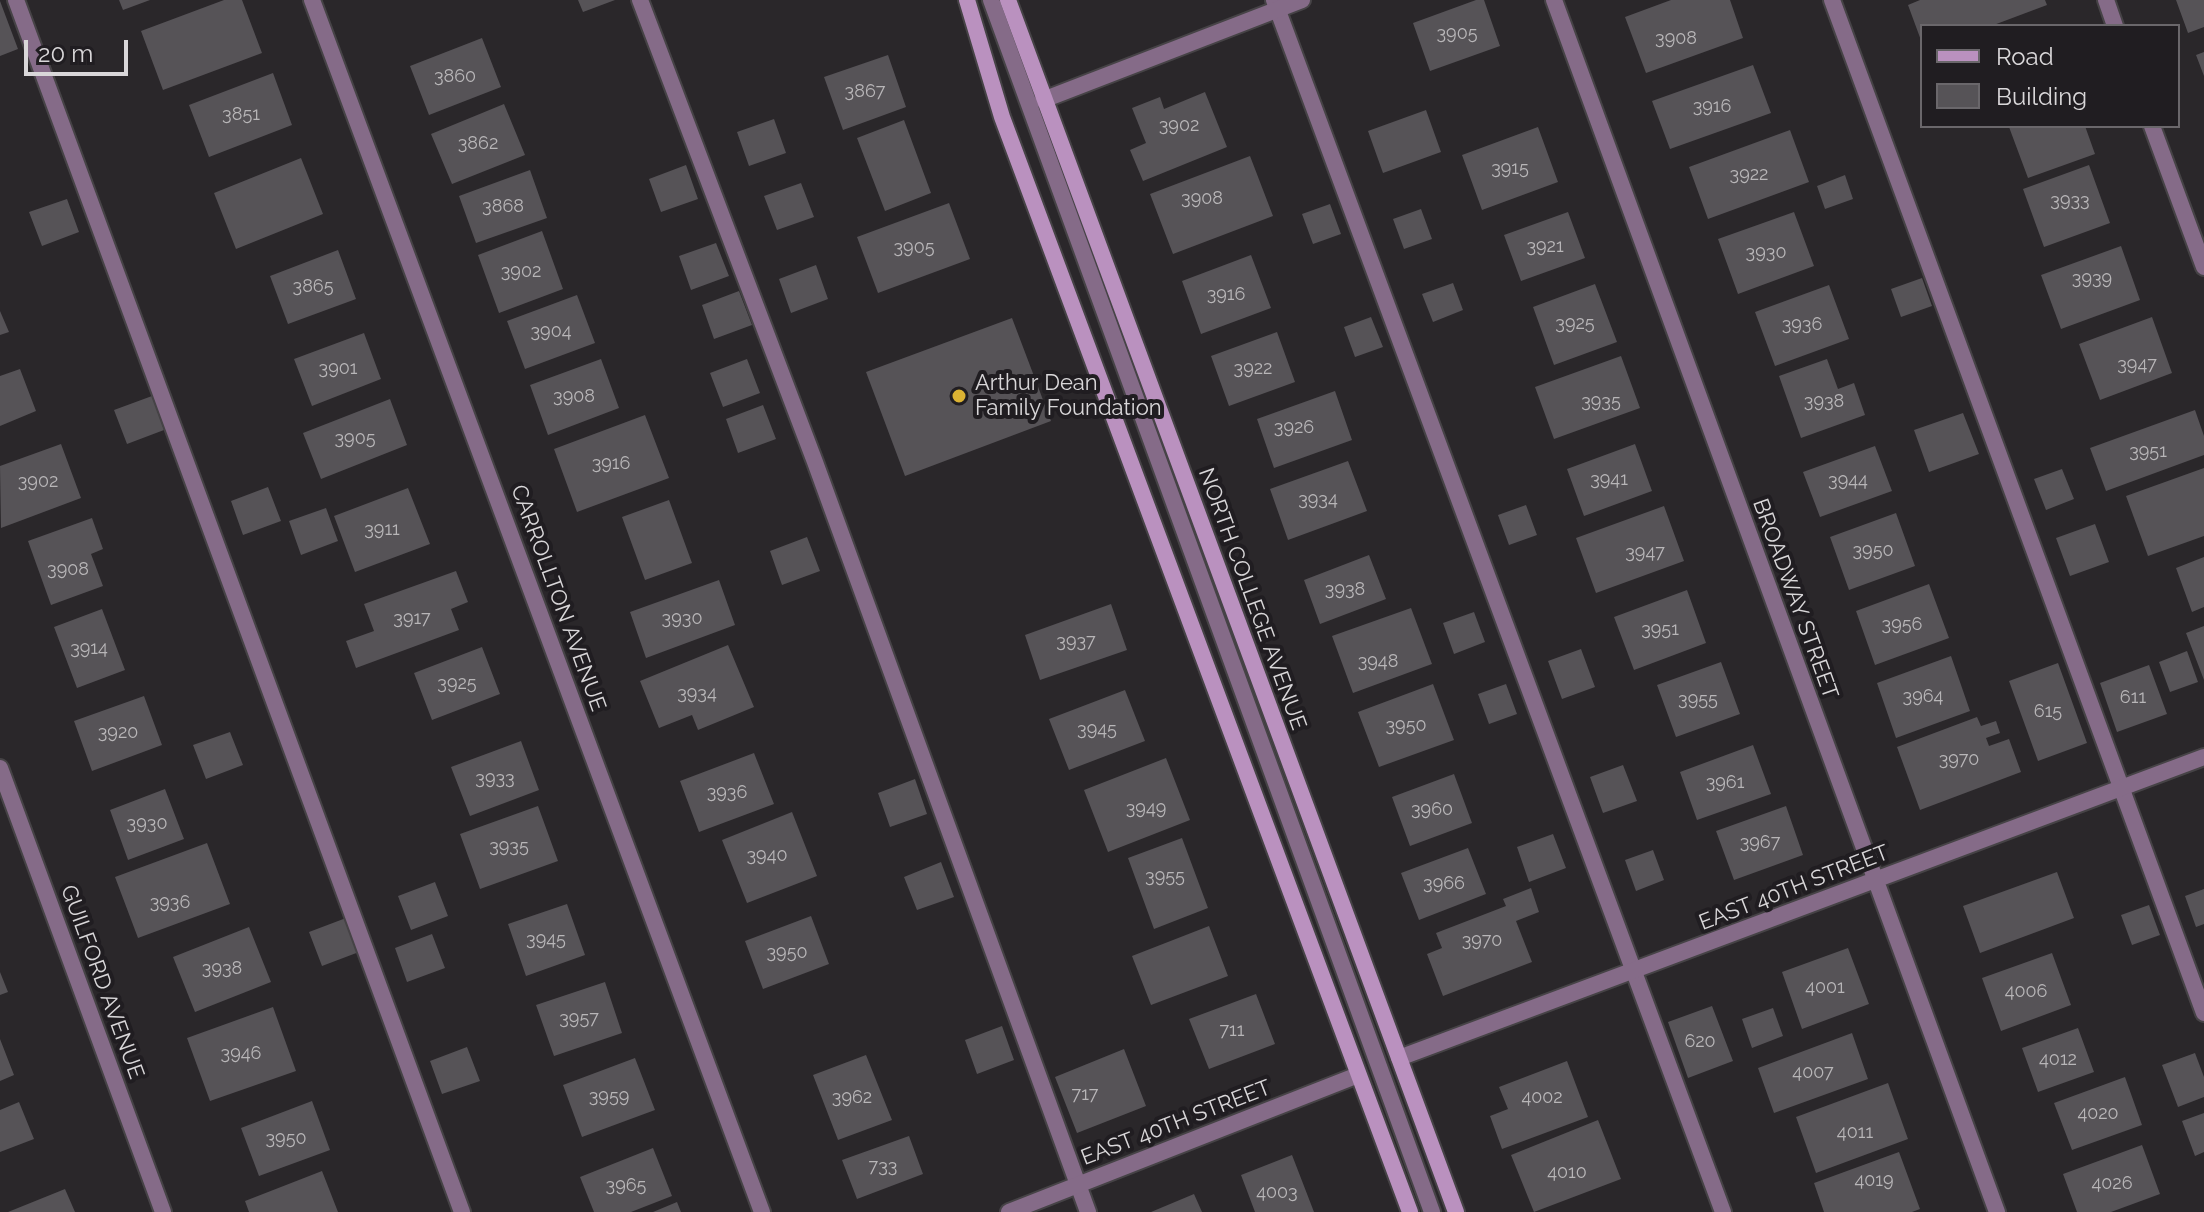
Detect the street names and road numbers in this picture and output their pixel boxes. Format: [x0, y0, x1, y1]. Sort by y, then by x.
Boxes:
street label: NORTH COLLEGE AVENUE [1192, 464, 1312, 734]
street label: CARROLLTON AVENUE [505, 481, 611, 715]
street label: BROADWAY STREET [1746, 495, 1844, 703]
street label: EAST 40TH STREET [1695, 840, 1893, 936]
street label: GUILFORD AVENUE [55, 881, 149, 1083]
street label: EAST 40TH STREET [1077, 1075, 1275, 1171]

